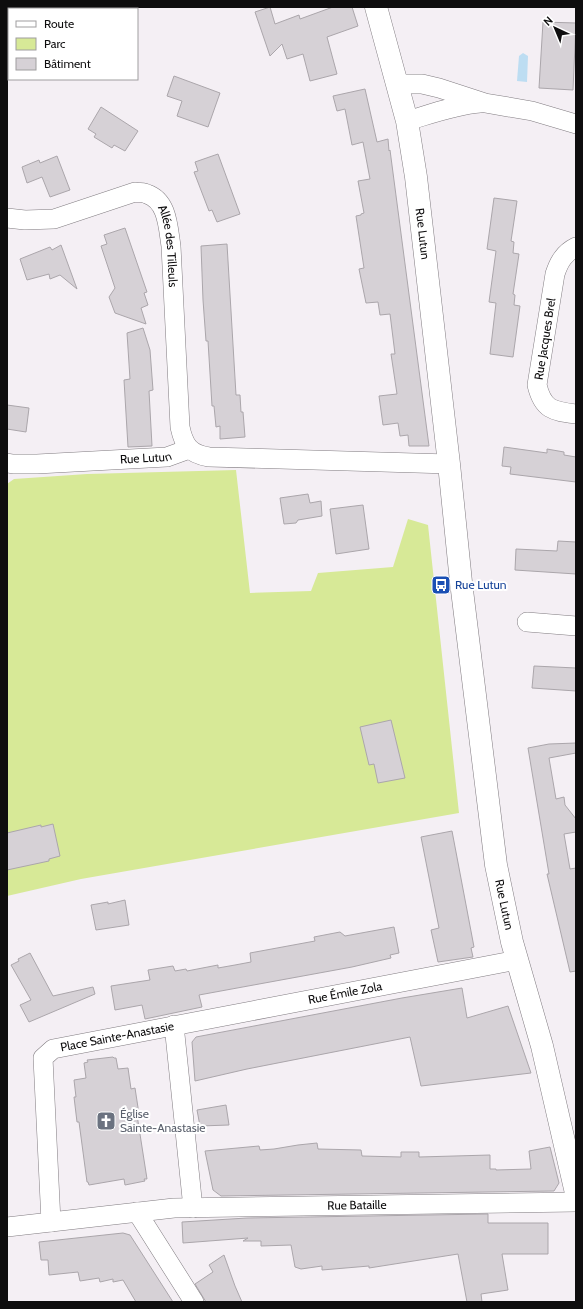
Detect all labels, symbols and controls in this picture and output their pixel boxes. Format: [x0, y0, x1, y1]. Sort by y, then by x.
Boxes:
legend [8, 8, 138, 80]
north arrow [535, 8, 575, 48]
text: N [540, 13, 556, 29]
text: Route [44, 16, 74, 31]
text: Parc [44, 36, 66, 51]
text: Bâtiment [44, 56, 91, 71]
street label: Allée des Tilleuls [155, 202, 181, 288]
street label: Rue Lutun [413, 207, 433, 260]
street label: Rue Jacques Brel [531, 297, 558, 381]
street label: Rue Lutun [120, 448, 174, 467]
bus stop icon: Rue Lutun [430, 574, 452, 596]
place label: Rue Lutun [455, 577, 507, 592]
street label: Rue Lutun [492, 878, 517, 932]
street label: Rue Émile Zola [307, 978, 383, 1007]
street label: Place Sainte-Anastasie [59, 1018, 175, 1054]
place label: Église Sainte-Anastasie [120, 1106, 205, 1135]
church icon: Église Sainte-Anastasie [95, 1110, 117, 1132]
street label: Rue Bataille [327, 1197, 387, 1213]

